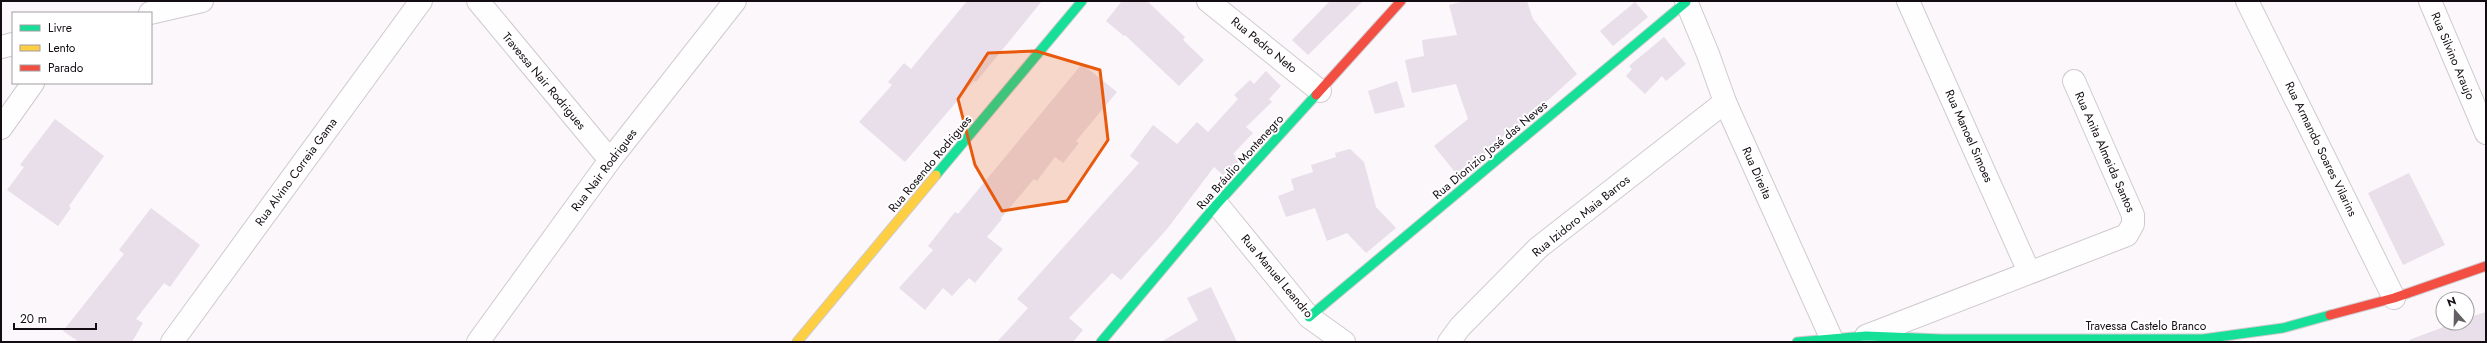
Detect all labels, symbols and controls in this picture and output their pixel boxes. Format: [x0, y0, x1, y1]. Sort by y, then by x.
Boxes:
street label: Rua Silvino Araujo [2426, 10, 2480, 103]
legend [12, 12, 152, 84]
street label: Rua Pedro Neto [1227, 13, 1301, 78]
text: Livre [48, 19, 72, 37]
street label: Travessa Nair Rodrigues [498, 28, 590, 134]
text: Lento [48, 39, 76, 57]
text: Parado [48, 59, 84, 77]
street label: Rua Armando Soares Vilarins [2280, 78, 2362, 220]
street label: Rua Manoel Simoes [1940, 87, 1998, 185]
street label: Rua Anita Almeida Santos [2070, 89, 2140, 215]
street label: Rua Dionizio José das Neves [1429, 96, 1551, 203]
street label: Rua Bráulio Montenegro [1192, 110, 1288, 214]
street label: Rua Rosendo Rodrigues [884, 112, 976, 216]
street label: Rua Alvino Correia Gama [251, 114, 342, 230]
street label: Rua Nair Rodrigues [567, 125, 641, 215]
street label: Rua Direita [1737, 144, 1777, 202]
street label: Rua Izidoro Maia Barros [1528, 171, 1634, 261]
street label: Rua Manuel Leandro [1237, 230, 1318, 322]
north arrow [2435, 291, 2475, 331]
text: N [2445, 293, 2458, 311]
scale bar [14, 305, 96, 331]
text: 20 m [20, 310, 47, 328]
street label: Travessa Castelo Branco [2086, 317, 2207, 335]

